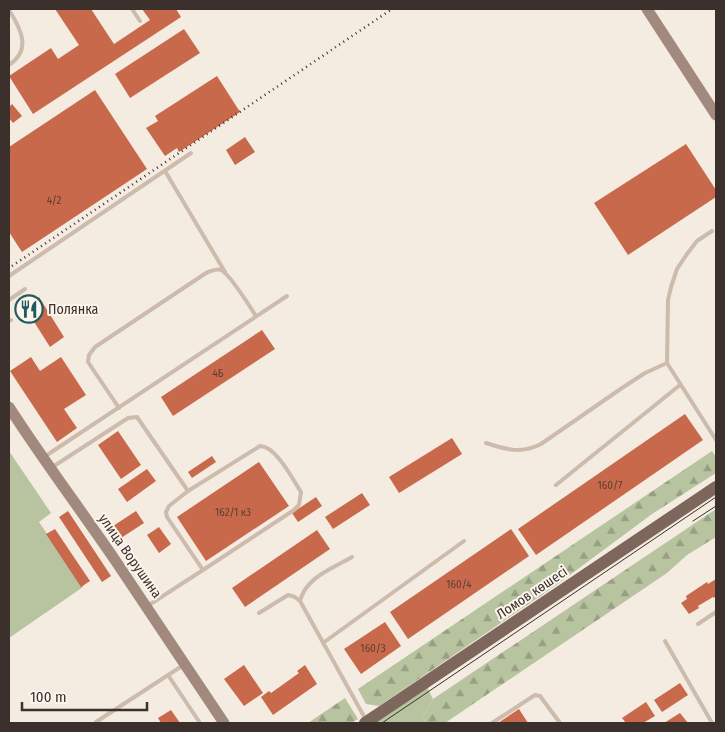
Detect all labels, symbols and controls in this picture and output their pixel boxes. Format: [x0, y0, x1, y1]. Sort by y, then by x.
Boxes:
house number: 4/2 [47, 194, 61, 207]
restaurant icon: Полянка [14, 294, 44, 324]
place label: Полянка [48, 301, 99, 318]
house number: 4Б [212, 367, 224, 380]
house number: 160/7 [597, 479, 623, 492]
house number: 162/1 к3 [215, 506, 251, 519]
street label: улица Ворушина [95, 511, 165, 601]
street label: Ломов көшесі [493, 563, 571, 623]
house number: 160/4 [446, 578, 472, 591]
house number: 160/3 [360, 642, 386, 655]
scale bar [22, 680, 148, 712]
text: 100 m [30, 688, 67, 706]

